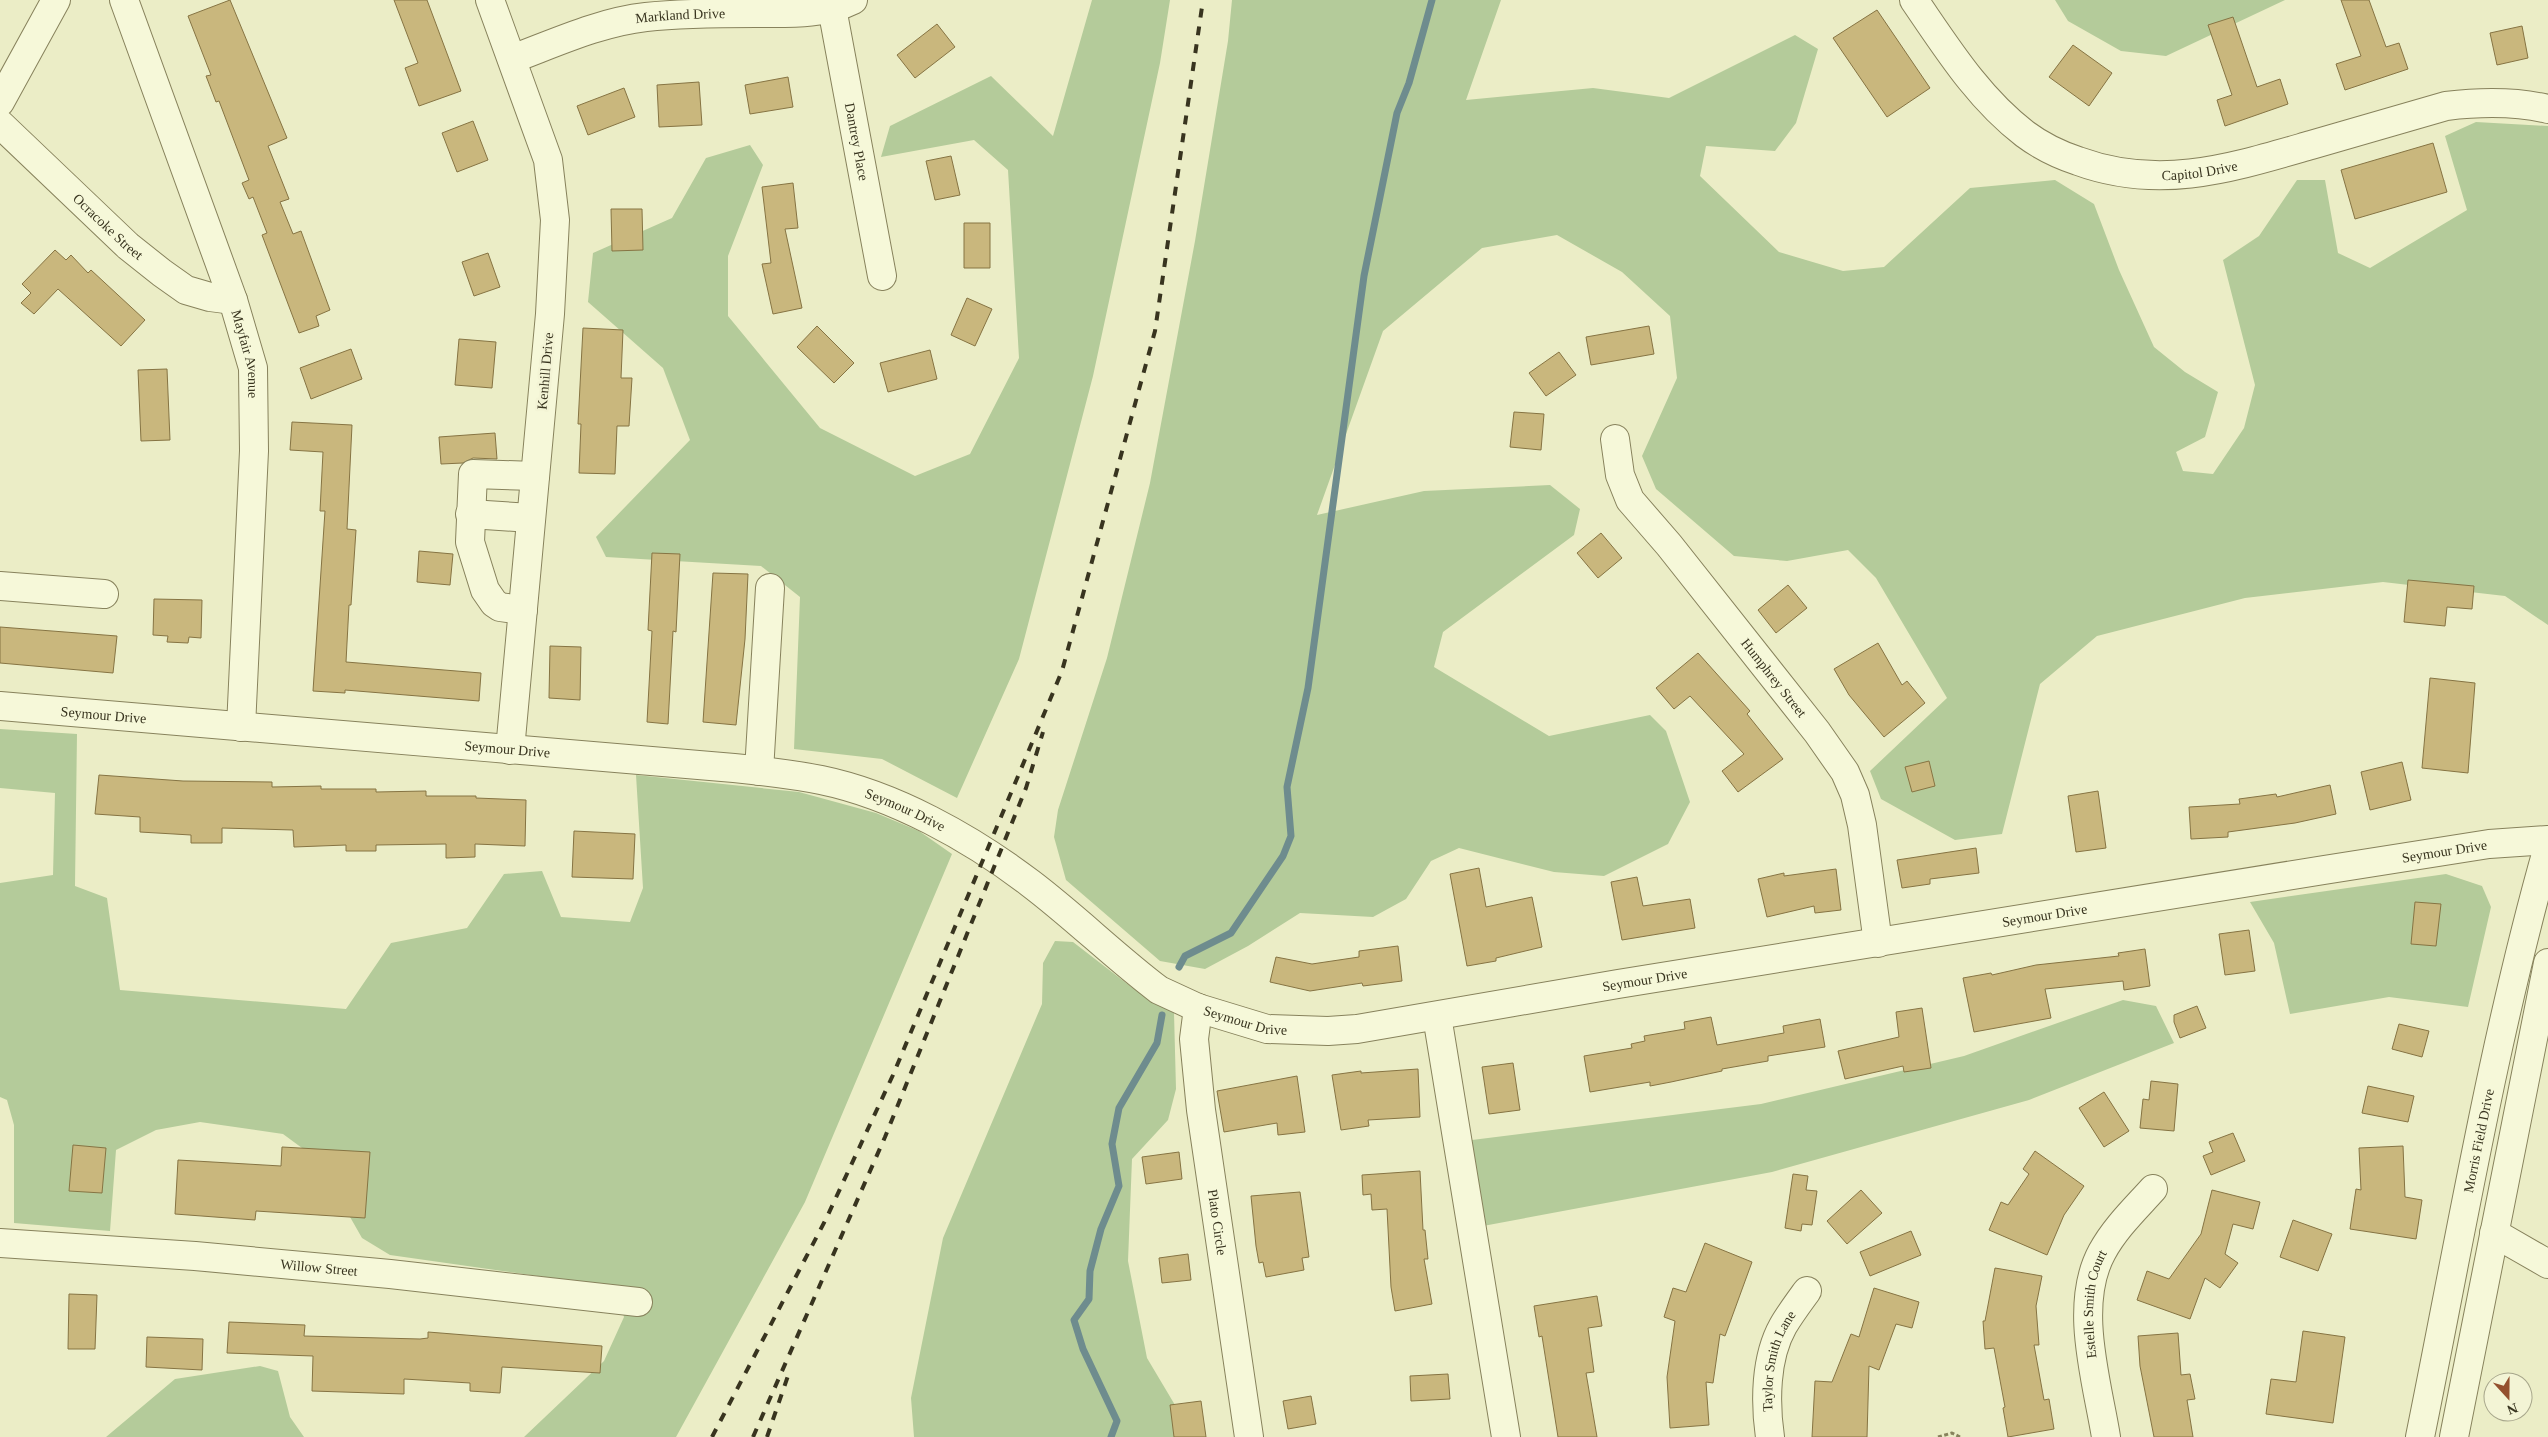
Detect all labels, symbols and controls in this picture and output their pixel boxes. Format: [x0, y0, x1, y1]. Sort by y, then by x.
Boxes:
street label: Markland Drive [634, 6, 725, 26]
street label: Dantrey Place [842, 102, 871, 182]
street label: Capitol Drive [2161, 158, 2239, 183]
street label: Ocracoke Street [70, 191, 146, 263]
street label: Mayfair Avenue [228, 308, 260, 398]
street label: Kenhill Drive [535, 332, 556, 410]
street label: Humphrey Street [1738, 636, 1809, 720]
street label: Seymour Drive [60, 704, 147, 726]
street label: Seymour Drive [464, 738, 551, 760]
street label: Seymour Drive [863, 786, 948, 834]
street label: Seymour Drive [2401, 837, 2488, 866]
street label: Seymour Drive [2001, 901, 2088, 930]
street label: Seymour Drive [1601, 966, 1688, 995]
street label: Seymour Drive [1202, 1003, 1287, 1038]
street label: Morris Field Drive [2461, 1087, 2497, 1194]
street label: Plato Circle [1205, 1188, 1229, 1256]
street label: Estelle Smith Court [2081, 1247, 2110, 1359]
street label: Willow Street [280, 1257, 358, 1279]
street label: Taylor Smith Lane [1760, 1308, 1799, 1412]
north arrow [2483, 1372, 2533, 1422]
text: N [2505, 1400, 2520, 1417]

